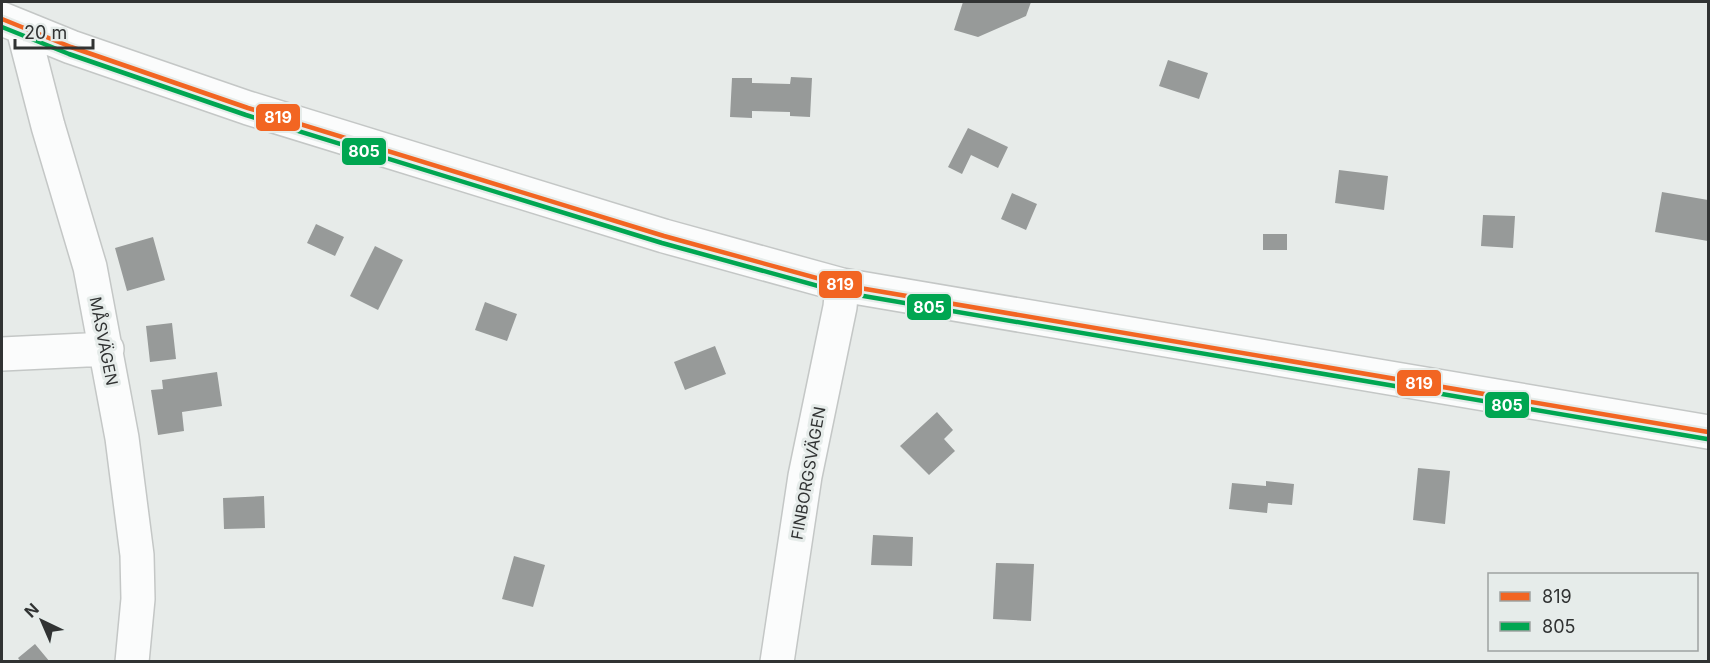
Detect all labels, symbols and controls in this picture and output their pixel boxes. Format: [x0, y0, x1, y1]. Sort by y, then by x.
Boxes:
scale bar [15, 12, 93, 50]
text: 20 m [24, 22, 67, 43]
line badge: 819 [255, 103, 301, 132]
text: 819 [264, 107, 292, 127]
line badge: 805 [341, 137, 387, 166]
text: 805 [348, 141, 380, 161]
line badge: 819 [818, 270, 863, 299]
text: 819 [826, 274, 854, 294]
line badge: 805 [906, 293, 952, 321]
street label: MÅSVÄGEN [86, 295, 122, 387]
text: 805 [913, 297, 945, 317]
line badge: 819 [1396, 369, 1442, 397]
text: 819 [1405, 373, 1433, 393]
line badge: 805 [1484, 391, 1530, 419]
text: 805 [1491, 395, 1523, 415]
street label: FINBORGSVÄGEN [786, 405, 830, 541]
legend [1488, 573, 1698, 651]
text: 819 [1542, 586, 1572, 607]
north arrow [12, 591, 72, 651]
text: N [20, 599, 43, 622]
text: 805 [1542, 616, 1575, 637]

